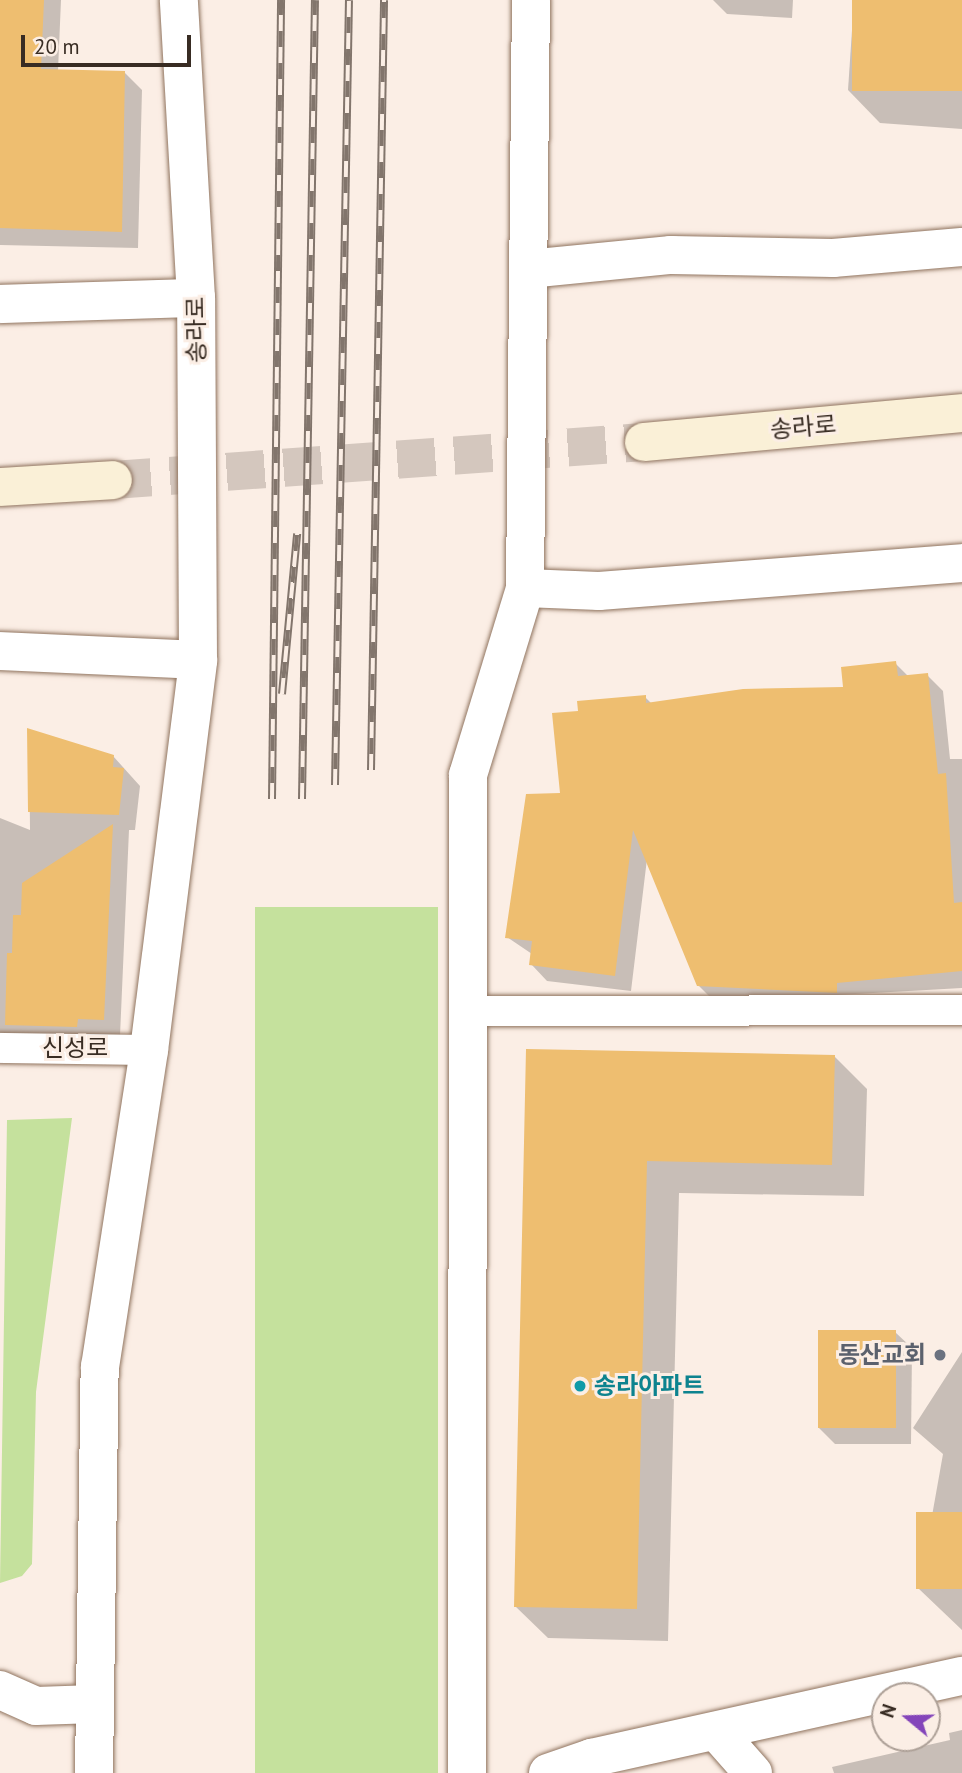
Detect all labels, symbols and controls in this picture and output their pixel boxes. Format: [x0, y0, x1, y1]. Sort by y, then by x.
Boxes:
scale bar [24, 21, 194, 65]
text: 20 m [34, 33, 80, 60]
street label: 송라로 [181, 297, 211, 363]
street label: 송라로 [769, 410, 837, 444]
street label: 신성로 [42, 1034, 108, 1062]
place label: 동산교회 [838, 1341, 926, 1369]
marker: 동산교회 [932, 1347, 948, 1363]
place label: 송라아파트 [594, 1372, 704, 1400]
marker: 송라아파트 [572, 1378, 588, 1394]
north arrow [871, 1682, 941, 1752]
text: N [875, 1701, 901, 1721]

